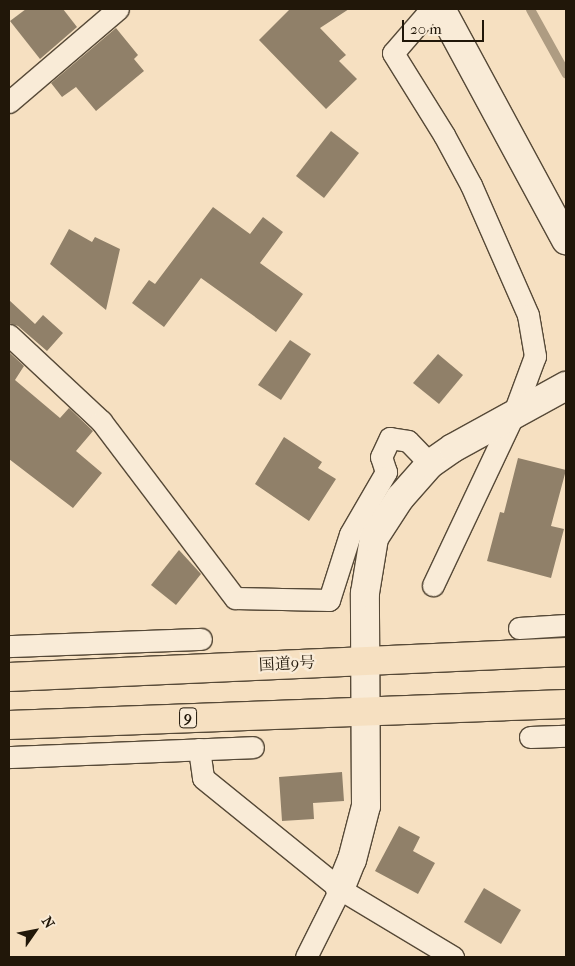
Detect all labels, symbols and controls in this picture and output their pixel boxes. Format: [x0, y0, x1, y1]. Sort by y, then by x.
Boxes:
scale bar [405, 10, 488, 42]
text: 20 m [410, 20, 442, 38]
street label: 国道9号 [258, 653, 316, 675]
road number: 9 [178, 706, 198, 730]
north arrow [10, 906, 60, 956]
text: N [38, 913, 58, 932]

